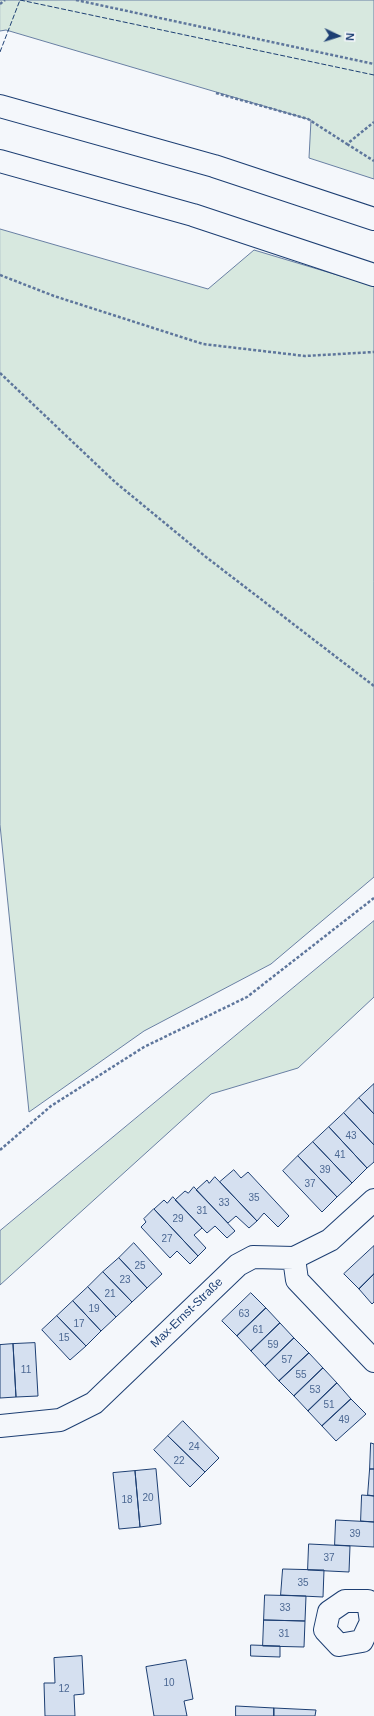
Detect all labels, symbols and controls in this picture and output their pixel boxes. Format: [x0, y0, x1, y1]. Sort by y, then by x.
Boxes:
north arrow [318, 16, 358, 56]
text: N [344, 32, 356, 41]
house number: 43 [345, 1130, 357, 1142]
house number: 41 [334, 1149, 346, 1161]
house number: 39 [319, 1164, 331, 1176]
house number: 37 [304, 1178, 316, 1190]
house number: 35 [248, 1192, 260, 1204]
house number: 33 [218, 1197, 230, 1209]
house number: 31 [196, 1205, 208, 1217]
house number: 29 [172, 1213, 184, 1225]
house number: 27 [161, 1233, 173, 1245]
house number: 25 [134, 1260, 146, 1272]
house number: 23 [119, 1274, 131, 1286]
street label: Max-Ernst-Straße [148, 1275, 226, 1351]
house number: 21 [104, 1288, 116, 1300]
house number: 19 [88, 1303, 100, 1315]
house number: 63 [238, 1308, 250, 1320]
house number: 17 [73, 1318, 85, 1330]
house number: 61 [252, 1324, 264, 1336]
house number: 15 [58, 1332, 70, 1344]
house number: 59 [267, 1339, 279, 1351]
house number: 57 [281, 1354, 293, 1366]
house number: 11 [21, 1364, 31, 1376]
house number: 55 [295, 1369, 307, 1381]
house number: 53 [309, 1384, 321, 1396]
house number: 51 [323, 1399, 335, 1411]
house number: 49 [338, 1414, 350, 1426]
house number: 24 [188, 1441, 200, 1453]
house number: 22 [173, 1455, 185, 1467]
house number: 20 [142, 1492, 154, 1504]
house number: 18 [121, 1494, 133, 1506]
house number: 39 [349, 1528, 361, 1540]
house number: 37 [323, 1552, 335, 1564]
house number: 35 [297, 1577, 309, 1589]
house number: 33 [279, 1602, 291, 1614]
house number: 31 [278, 1628, 290, 1640]
house number: 10 [163, 1677, 175, 1689]
house number: 12 [58, 1683, 70, 1695]

